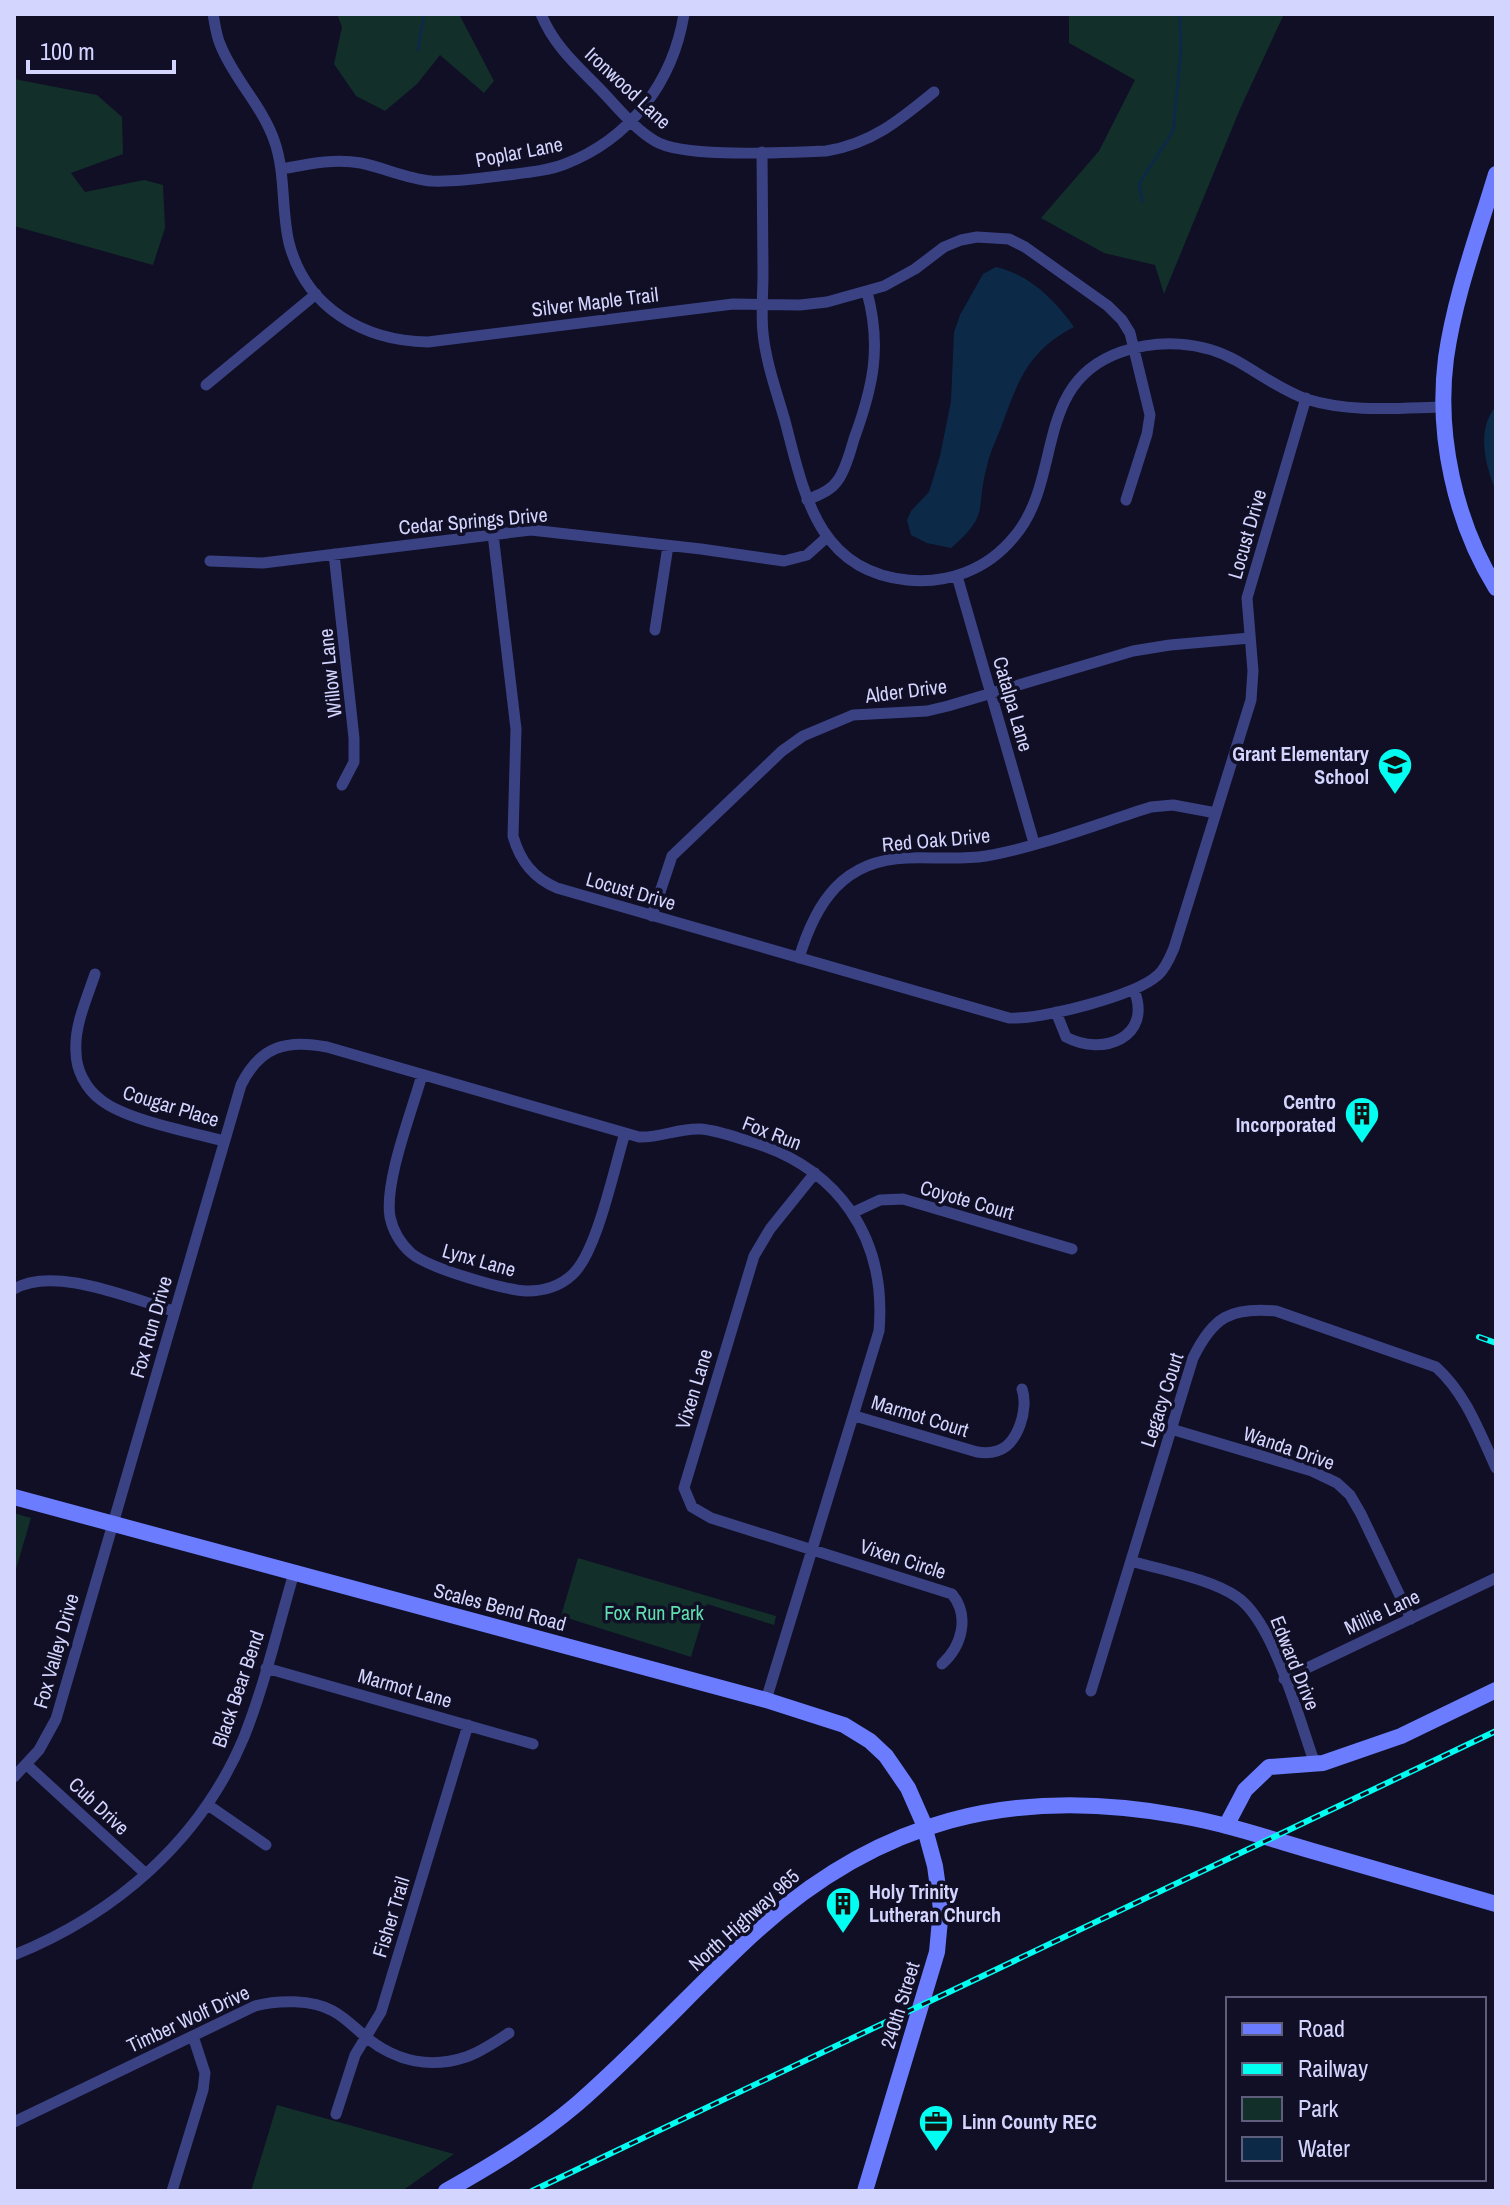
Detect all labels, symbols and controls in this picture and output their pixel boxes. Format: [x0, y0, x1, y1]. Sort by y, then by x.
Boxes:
scale bar [28, 24, 174, 74]
text: 100 m [40, 35, 95, 67]
street label: Ironwood Lane [579, 41, 677, 135]
street label: Poplar Lane [473, 130, 565, 173]
street label: Silver Maple Trail [530, 280, 660, 323]
street label: Locust Drive [1221, 486, 1272, 582]
street label: Cedar Springs Drive [397, 501, 549, 540]
street label: Willow Lane [311, 627, 348, 719]
street label: Catalpa Lane [987, 653, 1040, 754]
street label: Alder Drive [863, 672, 948, 709]
place label: Grant Elementary School [1232, 740, 1370, 790]
school or university icon: Grant Elementary School [1376, 746, 1414, 796]
street label: Red Oak Drive [881, 821, 991, 858]
street label: Locust Drive [583, 865, 679, 916]
street label: Cougar Place [120, 1078, 223, 1133]
place label: Centro Incorporated [1236, 1088, 1336, 1138]
building icon: Centro Incorporated [1343, 1095, 1381, 1145]
street label: Fox Run [739, 1109, 806, 1156]
street label: Coyote Court [917, 1173, 1018, 1226]
street label: Lynx Lane [439, 1236, 519, 1283]
street label: Fox Run Drive [123, 1273, 178, 1381]
street label: Vixen Lane [669, 1345, 719, 1432]
street label: Legacy Court [1134, 1349, 1190, 1450]
street label: Marmot Court [868, 1388, 972, 1443]
street label: Wanda Drive [1240, 1419, 1339, 1476]
street label: Vixen Circle [857, 1532, 950, 1585]
street label: Scales Bend Road [431, 1576, 569, 1637]
street label: Millie Lane [1340, 1582, 1424, 1641]
street label: Fox Valley Drive [26, 1590, 85, 1711]
park label: Fox Run Park [604, 1599, 705, 1626]
street label: Edward Drive [1264, 1612, 1327, 1714]
street label: Black Bear Bend [205, 1627, 270, 1751]
street label: Marmot Lane [355, 1661, 455, 1714]
street label: Cub Drive [63, 1771, 136, 1841]
street label: North Highway 965 [682, 1863, 805, 1977]
street label: Fisher Trail [365, 1873, 416, 1960]
place label: Holy Trinity Lutheran Church [869, 1878, 1001, 1928]
building icon: Holy Trinity Lutheran Church [824, 1885, 862, 1935]
street label: 240th Street [874, 1958, 926, 2052]
street label: Timber Wolf Drive [122, 1978, 253, 2059]
legend [1226, 1997, 1486, 2181]
text: Road [1298, 2012, 1345, 2044]
text: Railway [1298, 2052, 1368, 2084]
text: Park [1298, 2092, 1339, 2124]
office icon: Linn County REC [917, 2103, 955, 2153]
place label: Linn County REC [962, 2108, 1097, 2135]
text: Water [1298, 2132, 1350, 2164]

